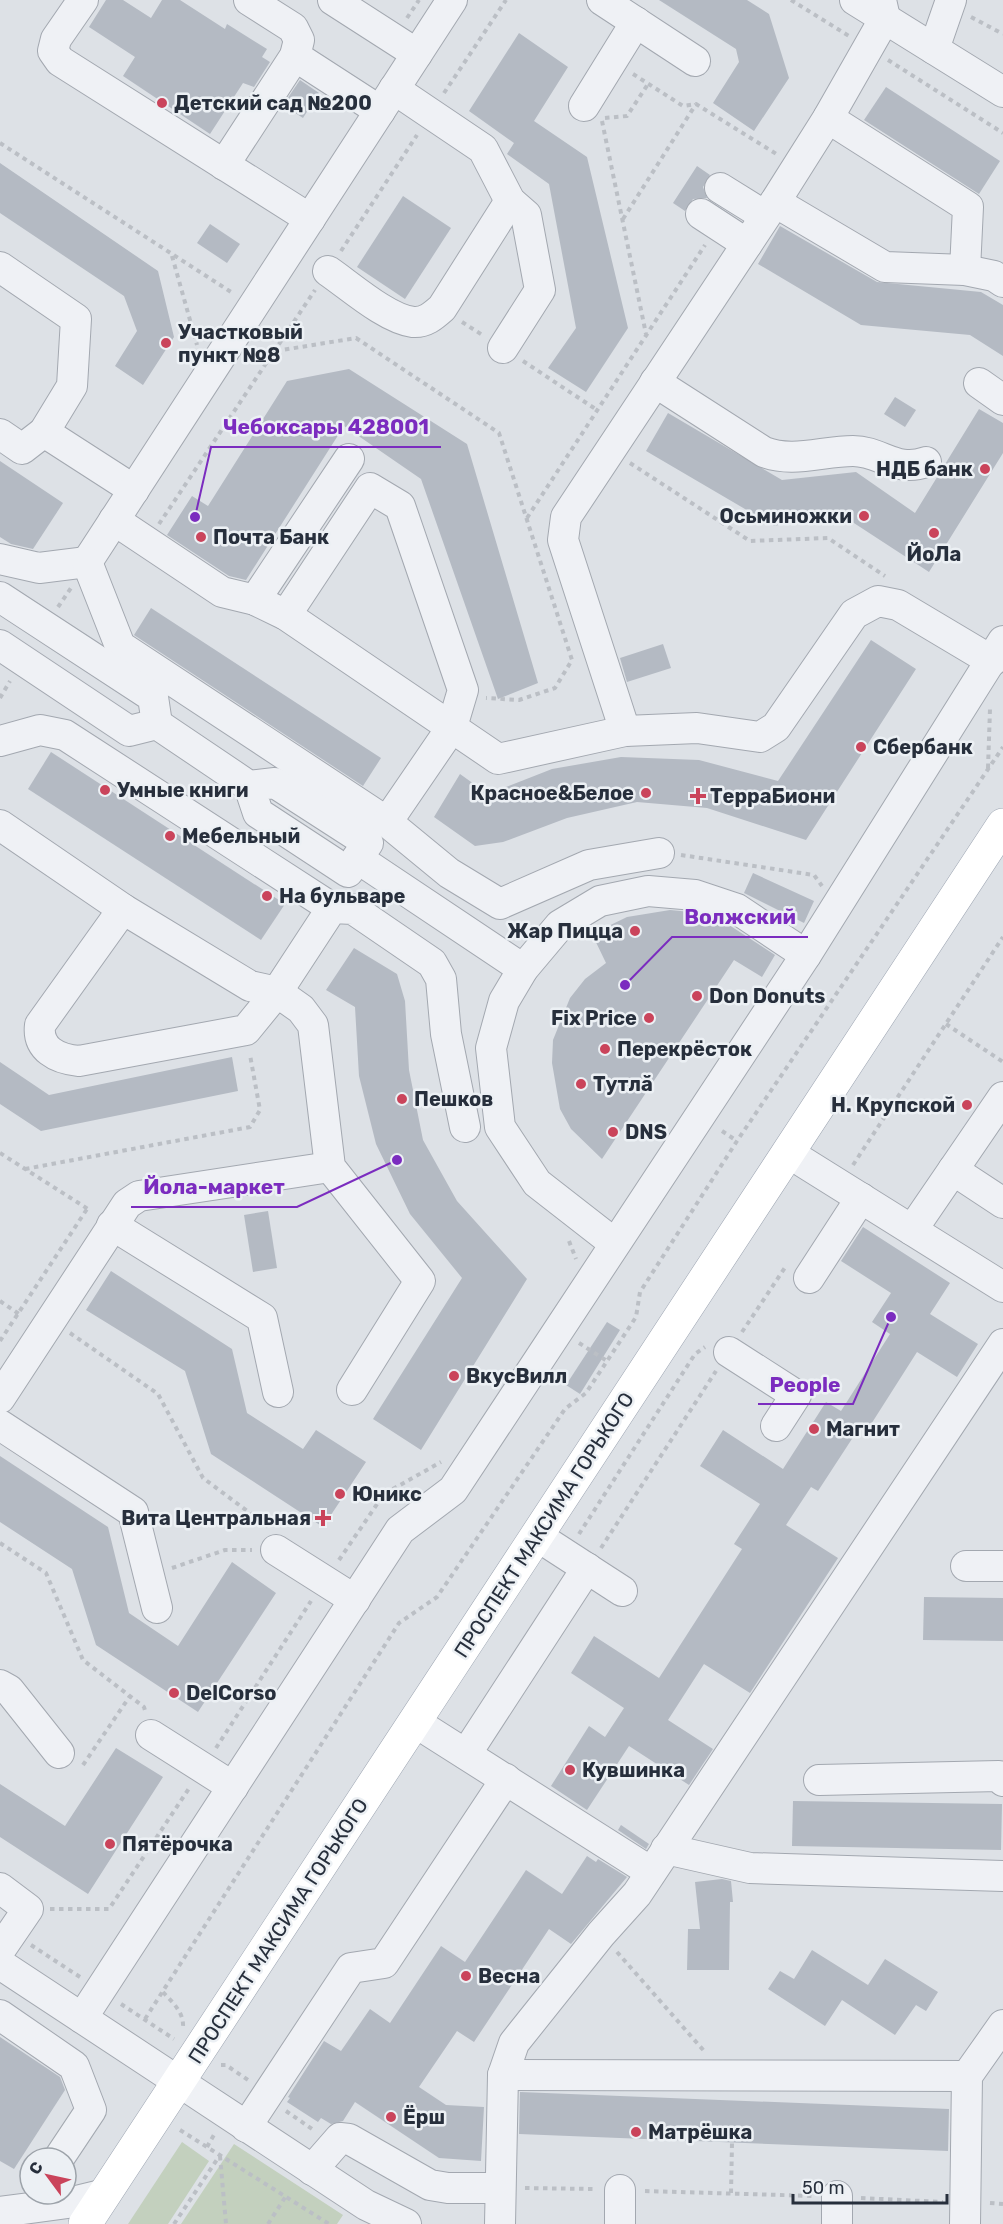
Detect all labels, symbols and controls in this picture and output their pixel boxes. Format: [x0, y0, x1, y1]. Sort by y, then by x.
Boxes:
place label: Детский сад №200 [174, 91, 372, 115]
marker: Детский сад №200 [155, 96, 169, 110]
place label: Участковый пункт №8 [178, 320, 303, 367]
marker: Участковый пункт №8 [159, 336, 173, 350]
callout: Чебоксары 428001 [211, 408, 441, 447]
text: Чебоксары 428001 [223, 414, 429, 439]
place label: НДБ банк [876, 457, 973, 481]
marker: НДБ банк [978, 462, 992, 476]
place label: Осьминожки [719, 504, 852, 528]
marker: Осьминожки [857, 509, 871, 523]
place label: Почта Банк [213, 525, 329, 549]
marker: ЙоЛа [927, 526, 941, 540]
marker: Почта Банк [194, 530, 208, 544]
place label: ЙоЛа [907, 542, 961, 566]
place label: Сбербанк [873, 735, 973, 759]
marker: Сбербанк [854, 740, 868, 754]
place label: Умные книги [117, 778, 249, 802]
place label: Красное&Белое [471, 781, 634, 805]
marker: Умные книги [98, 783, 112, 797]
place label: ТерраБиони [710, 784, 835, 808]
marker: Красное&Белое [639, 786, 653, 800]
marker: ТерраБиони [691, 789, 705, 803]
place label: Мебельный [182, 824, 300, 848]
marker: Мебельный [163, 829, 177, 843]
place label: На бульваре [279, 884, 406, 908]
marker: На бульваре [260, 889, 274, 903]
callout: Волжский [672, 898, 808, 937]
text: Волжский [684, 904, 796, 929]
place label: Жар Пицца [507, 919, 623, 943]
marker: Жар Пицца [628, 924, 642, 938]
place label: Don Donuts [709, 984, 825, 1008]
marker: Don Donuts [690, 989, 704, 1003]
place label: Fix Price [551, 1006, 637, 1030]
marker: Fix Price [642, 1011, 656, 1025]
place label: Перекрёсток [617, 1037, 752, 1061]
marker: Перекрёсток [598, 1042, 612, 1056]
place label: Тутлӑ [593, 1072, 653, 1096]
marker: Тутлӑ [574, 1077, 588, 1091]
place label: Пешков [414, 1087, 493, 1111]
marker: Пешков [395, 1092, 409, 1106]
place label: Н. Крупской [831, 1093, 955, 1117]
marker: Н. Крупской [960, 1098, 974, 1112]
place label: DNS [625, 1120, 667, 1144]
marker: DNS [606, 1125, 620, 1139]
callout: Йола-маркет [131, 1168, 297, 1207]
text: Йола-маркет [143, 1174, 285, 1199]
place label: ВкусВилл [466, 1364, 567, 1388]
callout: People [758, 1365, 853, 1404]
marker: ВкусВилл [447, 1369, 461, 1383]
text: People [769, 1372, 841, 1397]
street label: ПРОСПЕКТ МАКСИМА ГОРЬКОГО [449, 1388, 639, 1662]
place label: Магнит [826, 1417, 900, 1441]
marker: Магнит [807, 1422, 821, 1436]
place label: Юникс [352, 1482, 422, 1506]
marker: Юникс [333, 1487, 347, 1501]
place label: Вита Центральная [121, 1506, 311, 1530]
marker: Вита Центральная [316, 1511, 330, 1525]
place label: DelCorso [186, 1681, 277, 1705]
marker: DelCorso [167, 1686, 181, 1700]
place label: Кувшинка [582, 1758, 685, 1782]
marker: Кувшинка [563, 1763, 577, 1777]
street label: ПРОСПЕКТ МАКСИМА ГОРЬКОГО [183, 1794, 373, 2068]
place label: Пятёрочка [122, 1832, 233, 1856]
marker: Пятёрочка [103, 1837, 117, 1851]
place label: Весна [478, 1964, 540, 1988]
marker: Весна [459, 1969, 473, 1983]
place label: Ёрш [403, 2105, 445, 2129]
marker: Ёрш [384, 2110, 398, 2124]
place label: Матрёшка [648, 2120, 752, 2144]
marker: Матрёшка [629, 2125, 643, 2139]
north arrow [18, 2146, 78, 2206]
text: С [25, 2158, 47, 2178]
scale bar [793, 2167, 948, 2205]
text: 50 m [802, 2177, 845, 2199]

